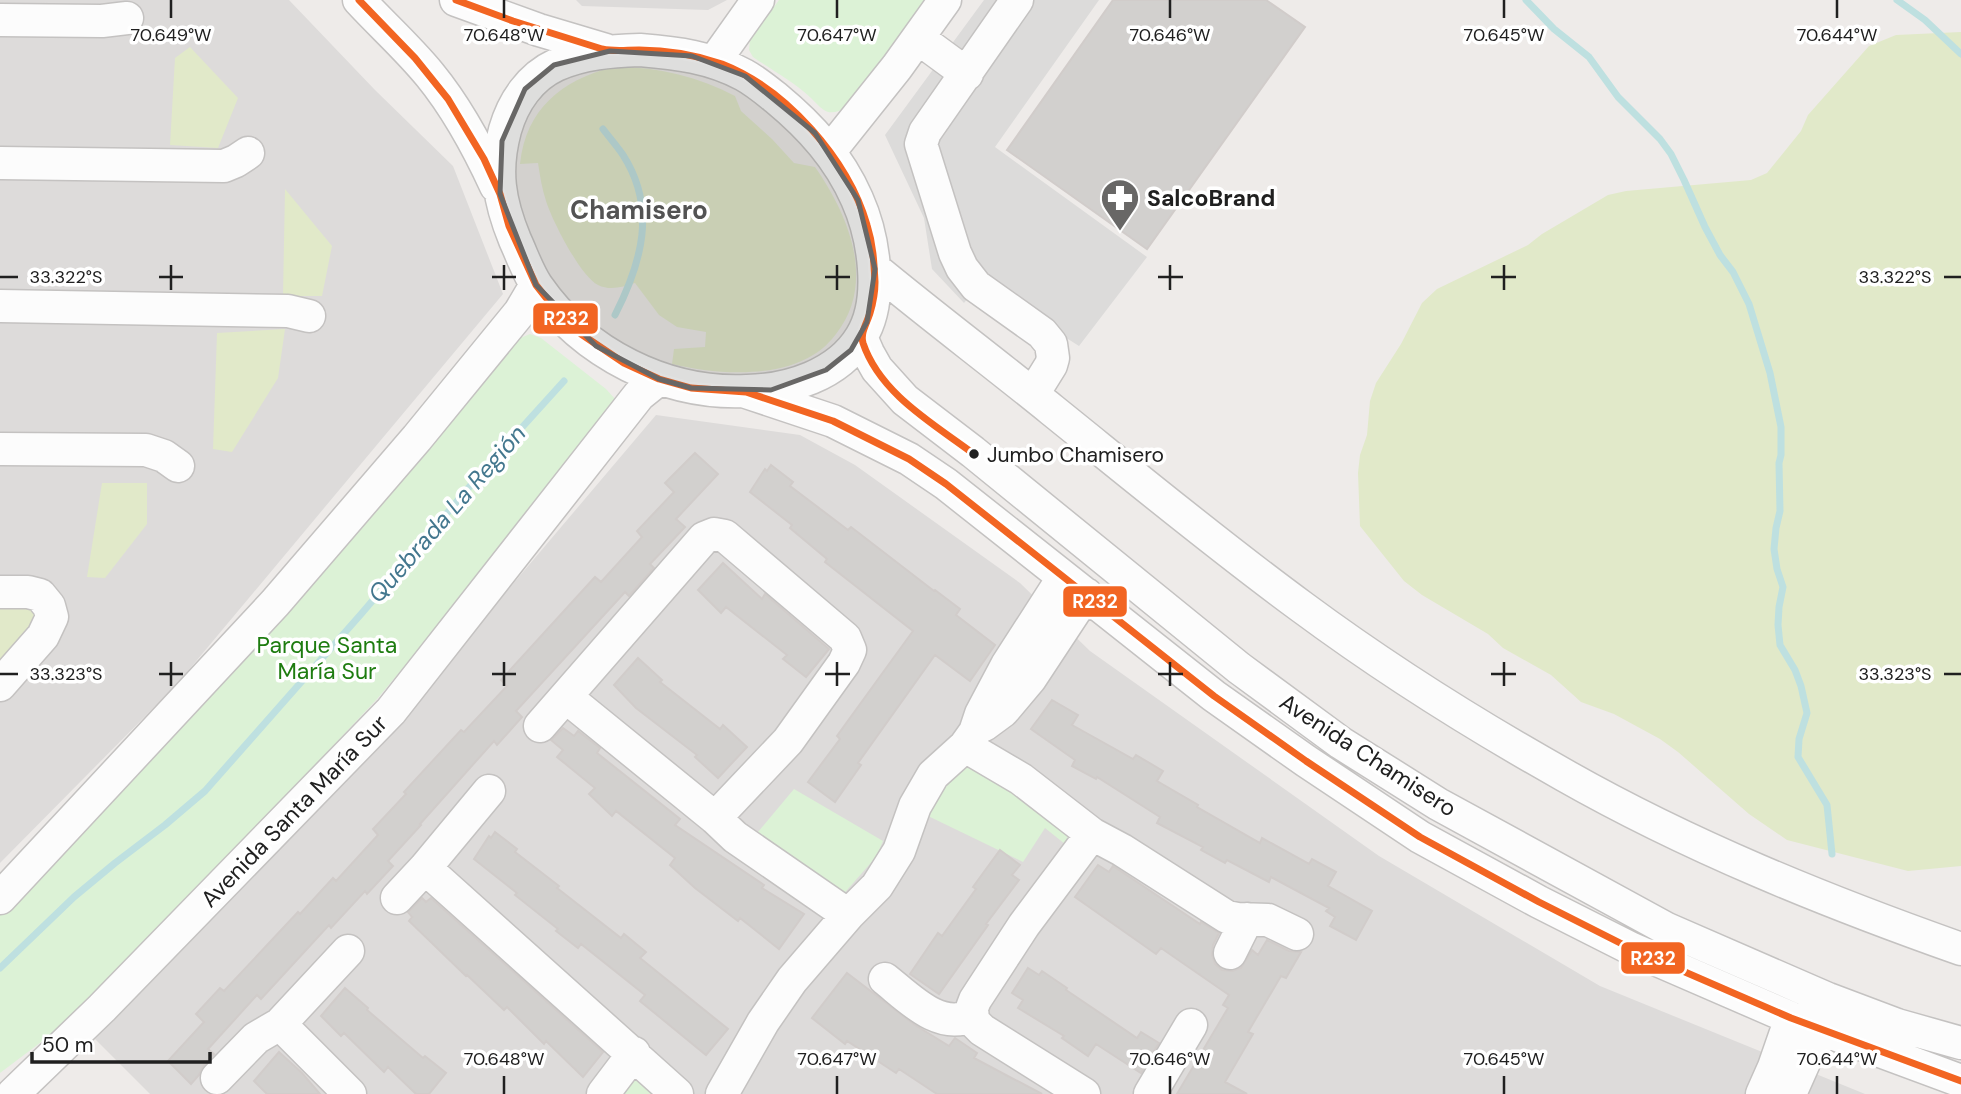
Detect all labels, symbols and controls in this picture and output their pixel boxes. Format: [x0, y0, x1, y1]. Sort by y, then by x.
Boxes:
text: 70.649°W [130, 23, 212, 47]
text: 70.648°W [464, 23, 544, 47]
text: 70.647°W [797, 23, 877, 47]
text: 70.646°W [1129, 23, 1211, 47]
text: 70.645°W [1464, 23, 1544, 47]
text: 70.644°W [1797, 23, 1877, 47]
pharmacy icon: SalcoBrand [1099, 177, 1141, 232]
place label: SalcoBrand [1147, 183, 1275, 213]
district label: Chamisero [570, 193, 708, 227]
text: 33.322°S [30, 265, 102, 289]
text: 33.322°S [1859, 265, 1931, 289]
line badge: R232 [532, 302, 599, 335]
text: R232 [543, 306, 589, 331]
water label: Quebrada La Región [361, 418, 532, 609]
place label: Jumbo Chamisero [987, 441, 1164, 469]
marker: Jumbo Chamisero [967, 447, 981, 461]
line badge: R232 [1062, 585, 1128, 618]
text: R232 [1072, 589, 1118, 614]
park label: Parque Santa María Sur [257, 630, 397, 686]
text: 33.323°S [29, 662, 103, 686]
text: 33.323°S [1858, 662, 1932, 686]
street label: Avenida Chamisero [1274, 687, 1462, 823]
street label: Avenida Santa María Sur [194, 708, 394, 914]
line badge: R232 [1620, 941, 1686, 975]
text: R232 [1630, 946, 1676, 971]
scale bar [32, 1020, 210, 1064]
text: 50 m [42, 1031, 93, 1059]
text: 70.648°W [464, 1047, 544, 1071]
text: 70.647°W [797, 1047, 877, 1071]
text: 70.646°W [1129, 1047, 1211, 1071]
text: 70.645°W [1464, 1047, 1544, 1071]
text: 70.644°W [1797, 1047, 1877, 1071]

